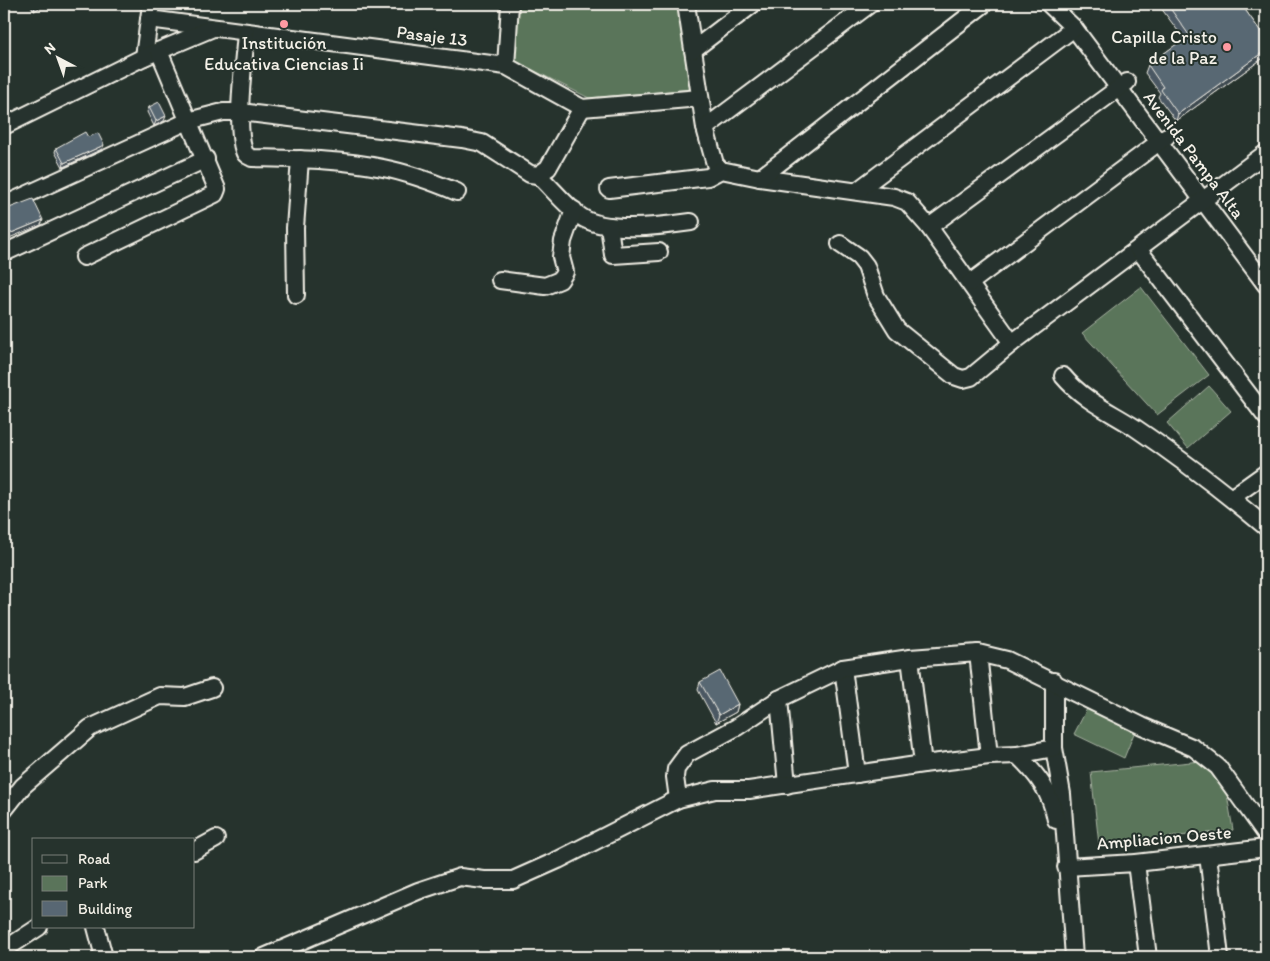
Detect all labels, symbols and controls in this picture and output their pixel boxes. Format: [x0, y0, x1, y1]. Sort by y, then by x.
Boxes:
marker: Institución Educativa Ciencias Ii [278, 18, 290, 30]
street label: Pasaje 13 [395, 21, 469, 51]
place label: Capilla Cristo de la Paz [1111, 26, 1218, 69]
north arrow [32, 32, 82, 82]
place label: Institución Educativa Ciencias Ii [204, 32, 364, 75]
text: N [41, 39, 59, 58]
marker: Capilla Cristo de la Paz [1221, 41, 1233, 53]
street label: Avenida Pampa Alta [1139, 87, 1250, 224]
street label: Ampliacion Oeste [1096, 821, 1232, 855]
legend [32, 838, 195, 928]
text: Road [78, 850, 111, 868]
text: Park [78, 874, 108, 892]
text: Building [78, 900, 132, 918]

